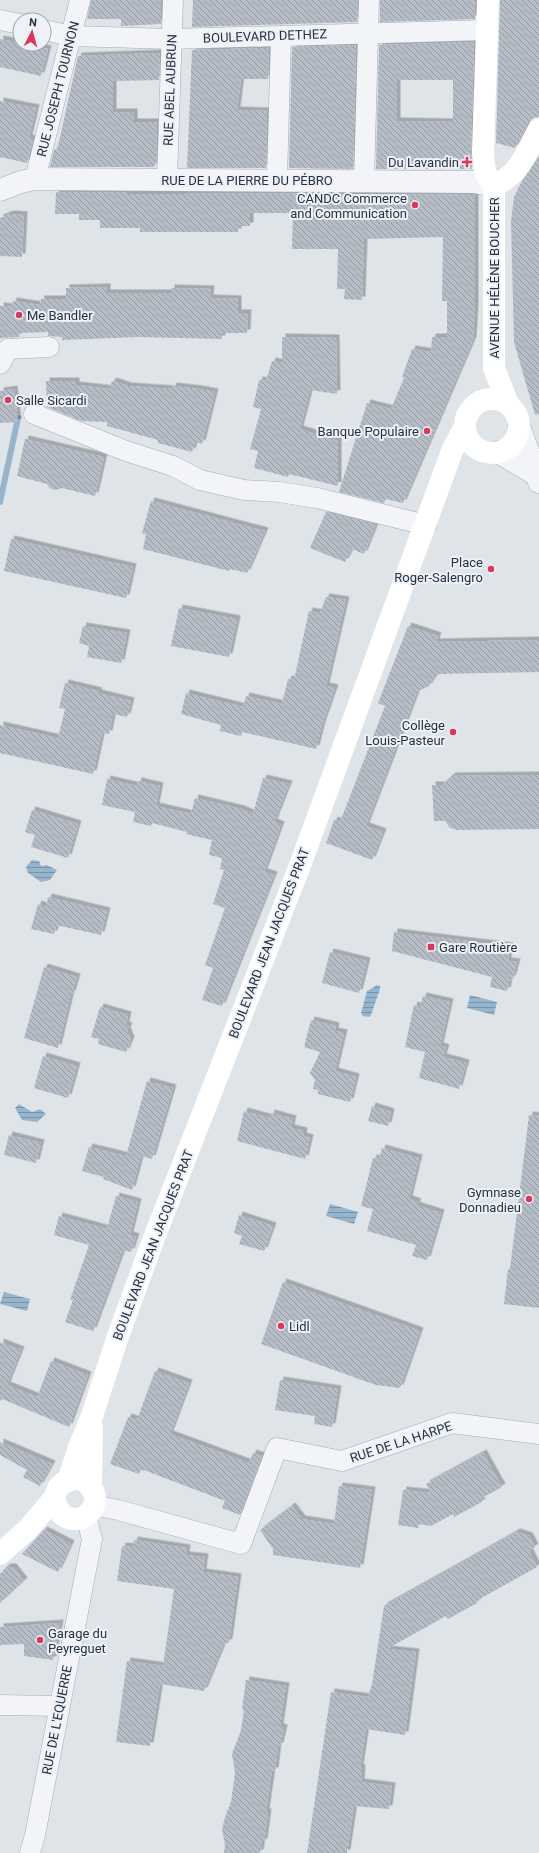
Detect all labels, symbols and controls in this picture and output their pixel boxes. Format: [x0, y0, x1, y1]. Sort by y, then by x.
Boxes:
north arrow [12, 12, 52, 52]
street label: RUE JOSEPH TOURNON [34, 19, 82, 159]
street label: BOULEVARD DETHEZ [203, 26, 328, 46]
street label: RUE ABEL AUBRUN [161, 34, 179, 146]
place label: Du Lavandin [388, 155, 459, 170]
marker: Du Lavandin [462, 157, 472, 167]
street label: RUE DE LA PIERRE DU PÉBRO [161, 173, 333, 188]
place label: CANDC Commerce and Communication [290, 191, 407, 221]
street label: AVENUE HÉLÈNE BOUCHER [487, 197, 502, 359]
marker: CANDC Commerce and Communication [410, 200, 420, 210]
place label: Me Bandler [27, 308, 93, 323]
marker: Me Bandler [14, 310, 24, 320]
place label: Salle Sicardi [16, 393, 87, 408]
marker: Salle Sicardi [3, 395, 13, 405]
place label: Banque Populaire [317, 424, 419, 439]
marker: Banque Populaire [422, 426, 432, 436]
place label: Place Roger-Salengro [394, 555, 483, 585]
marker: Place Roger-Salengro [486, 564, 496, 574]
place label: Collège Louis-Pasteur [365, 718, 446, 748]
marker: Collège Louis-Pasteur [448, 727, 458, 737]
street label: BOULEVARD JEAN JACQUES PRAT [226, 845, 312, 1040]
place label: Gare Routière [439, 940, 518, 955]
marker: Gare Routière [426, 942, 436, 952]
street label: BOULEVARD JEAN JACQUES PRAT [110, 1147, 196, 1342]
place label: Gymnase Donnadieu [459, 1185, 521, 1215]
marker: Gymnase Donnadieu [524, 1194, 534, 1204]
place label: Lidl [289, 1319, 310, 1334]
marker: Lidl [276, 1321, 286, 1331]
street label: RUE DE LA HARPE [348, 1418, 454, 1466]
place label: Garage du Peyreguet [48, 1626, 107, 1656]
marker: Garage du Peyreguet [35, 1635, 45, 1645]
street label: RUE DE L'EQUERRE [39, 1664, 75, 1776]

